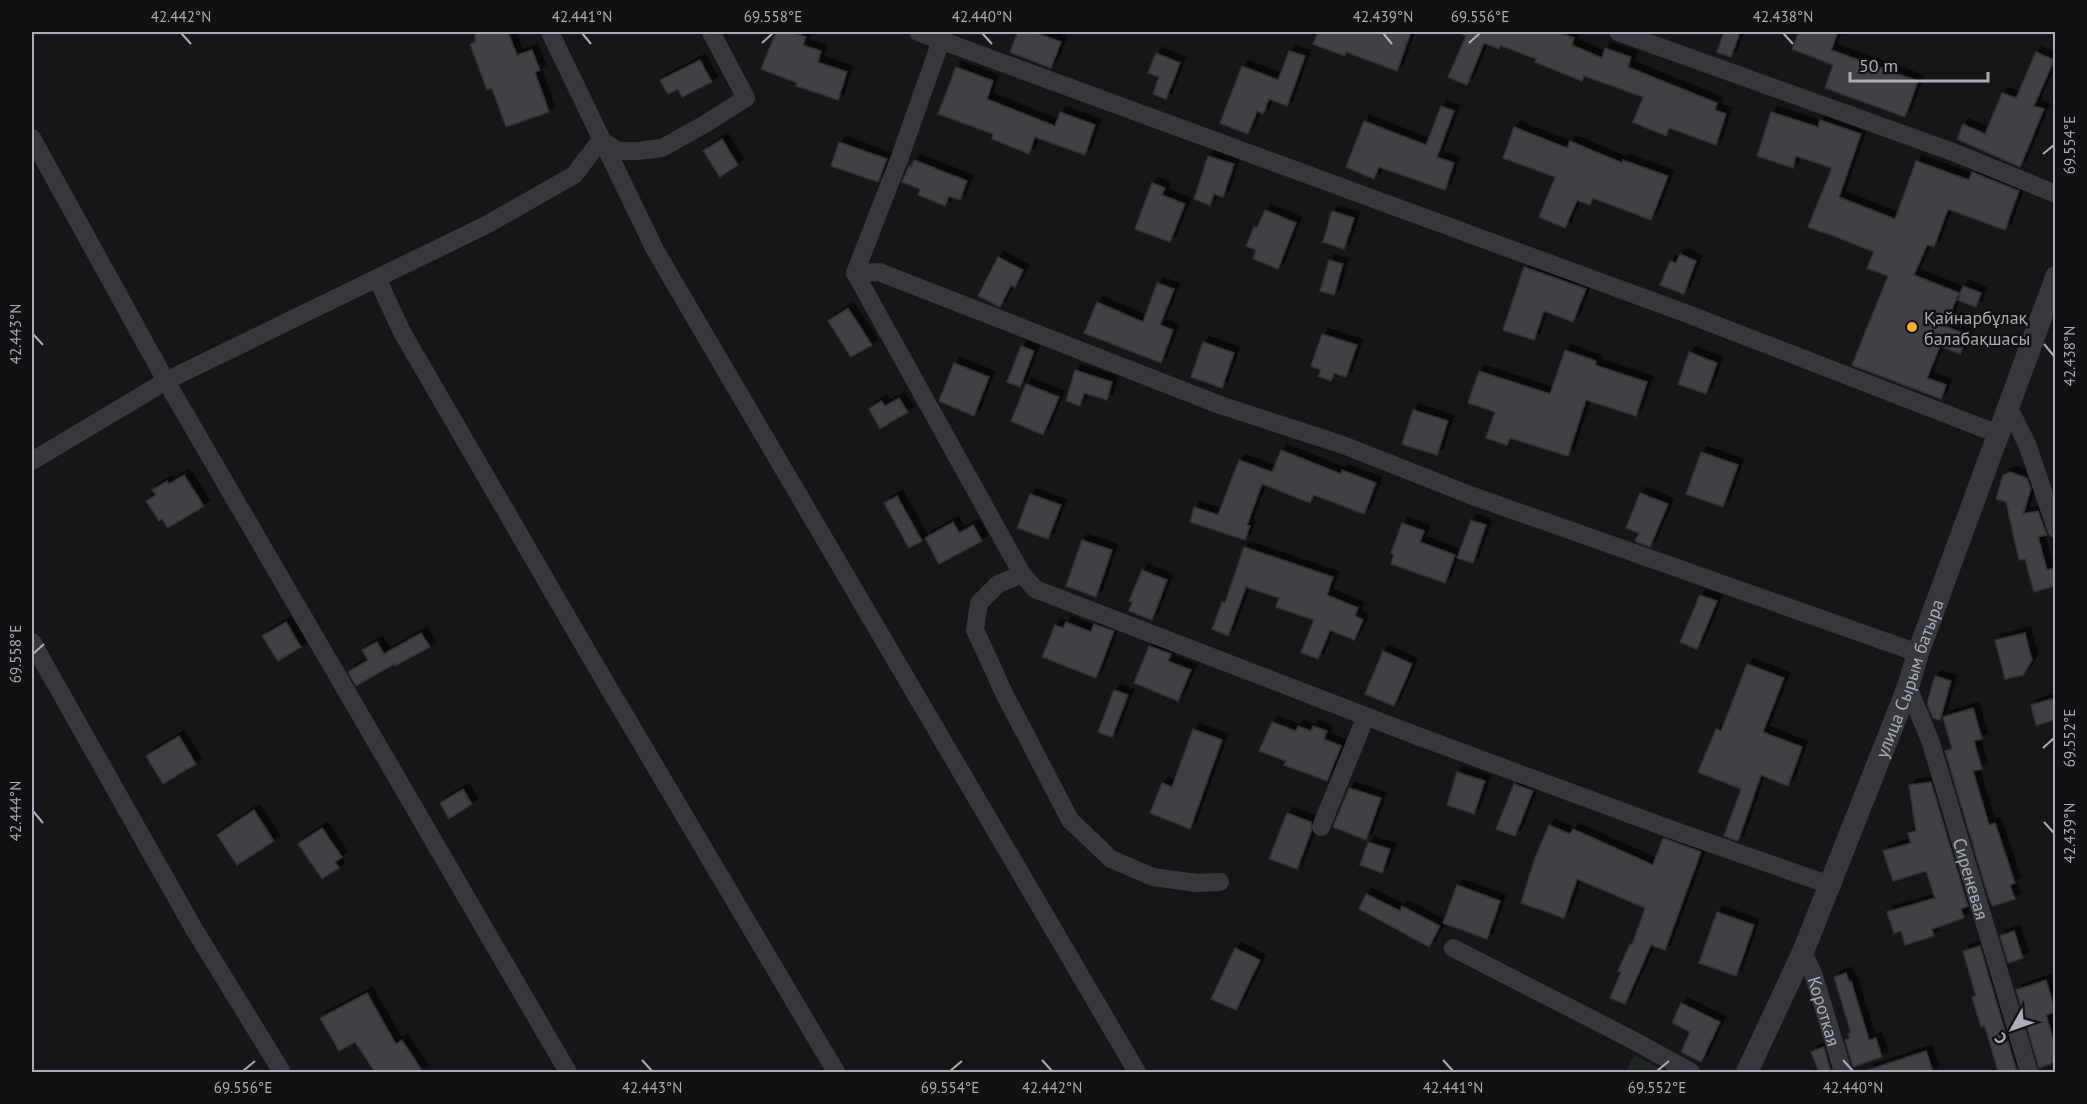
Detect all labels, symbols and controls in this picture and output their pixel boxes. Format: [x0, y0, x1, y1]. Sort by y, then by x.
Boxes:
text: 42.442°N [151, 7, 211, 26]
text: 42.441°N [552, 7, 612, 26]
text: 69.558°E [744, 7, 802, 26]
text: 42.440°N [952, 7, 1012, 26]
text: 42.439°N [1353, 7, 1413, 26]
text: 69.556°E [1451, 7, 1509, 26]
text: 42.438°N [1753, 7, 1813, 26]
scale bar [1850, 45, 1988, 83]
text: 50 m [1859, 54, 1898, 77]
text: 69.554°E [2060, 116, 2079, 174]
text: 42.443°N [6, 304, 25, 364]
place label: Қайнарбұлақ балабақшасы [1924, 306, 2030, 350]
marker: Қайнарбұлақ балабақшасы [1905, 320, 1919, 334]
text: 42.438°N [2060, 326, 2079, 386]
street label: улица Сырым батыра [1870, 596, 1948, 761]
text: 69.558°E [6, 625, 25, 683]
text: 69.552°E [2060, 709, 2079, 767]
text: 42.444°N [6, 781, 25, 841]
text: 42.439°N [2060, 803, 2079, 863]
street label: Сиреневая [1948, 835, 1994, 922]
street label: Короткая [1803, 973, 1846, 1049]
north arrow [1982, 999, 2042, 1059]
text: С [1990, 1029, 2011, 1048]
text: 69.556°E [214, 1078, 272, 1097]
text: 42.443°N [622, 1078, 682, 1097]
text: 69.554°E [921, 1078, 979, 1097]
text: 42.442°N [1022, 1078, 1082, 1097]
text: 42.441°N [1423, 1078, 1483, 1097]
text: 69.552°E [1628, 1078, 1686, 1097]
text: 42.440°N [1823, 1078, 1883, 1097]

